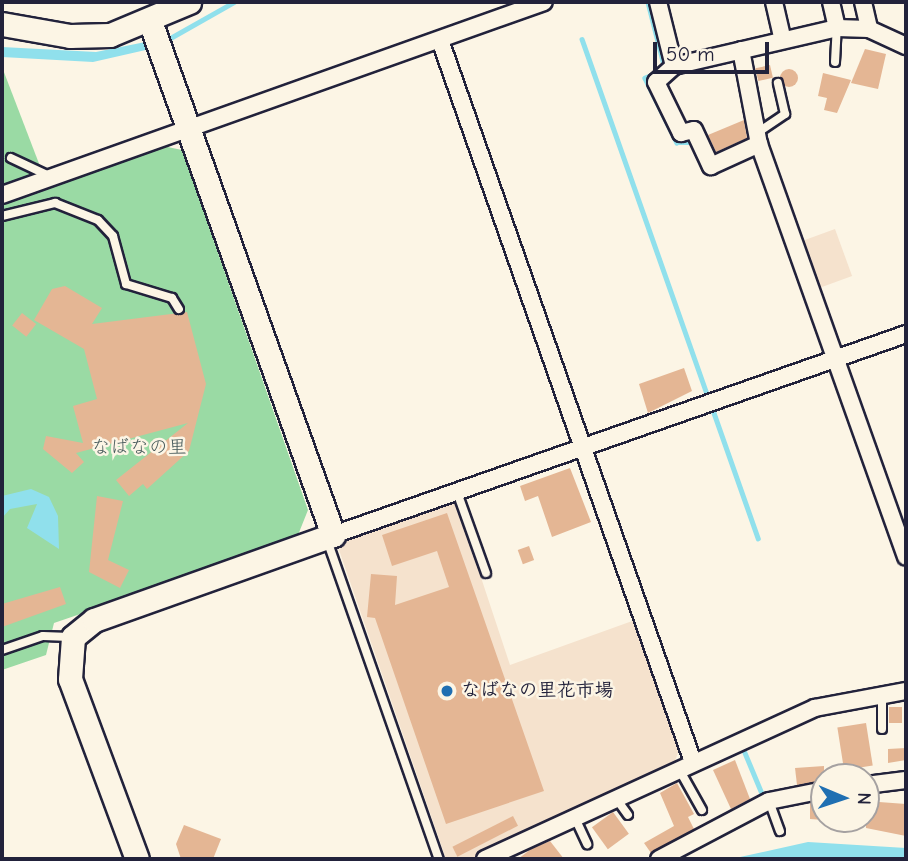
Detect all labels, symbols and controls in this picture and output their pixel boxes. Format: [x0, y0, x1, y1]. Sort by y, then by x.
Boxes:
scale bar [656, 28, 772, 72]
text: 50 m [666, 42, 715, 66]
park label: なばなの里 [92, 437, 186, 459]
place label: なばなの里花市場 [461, 680, 613, 702]
marker: なばなの里花市場 [439, 683, 455, 699]
north arrow [810, 763, 880, 833]
text: N [853, 792, 875, 805]

